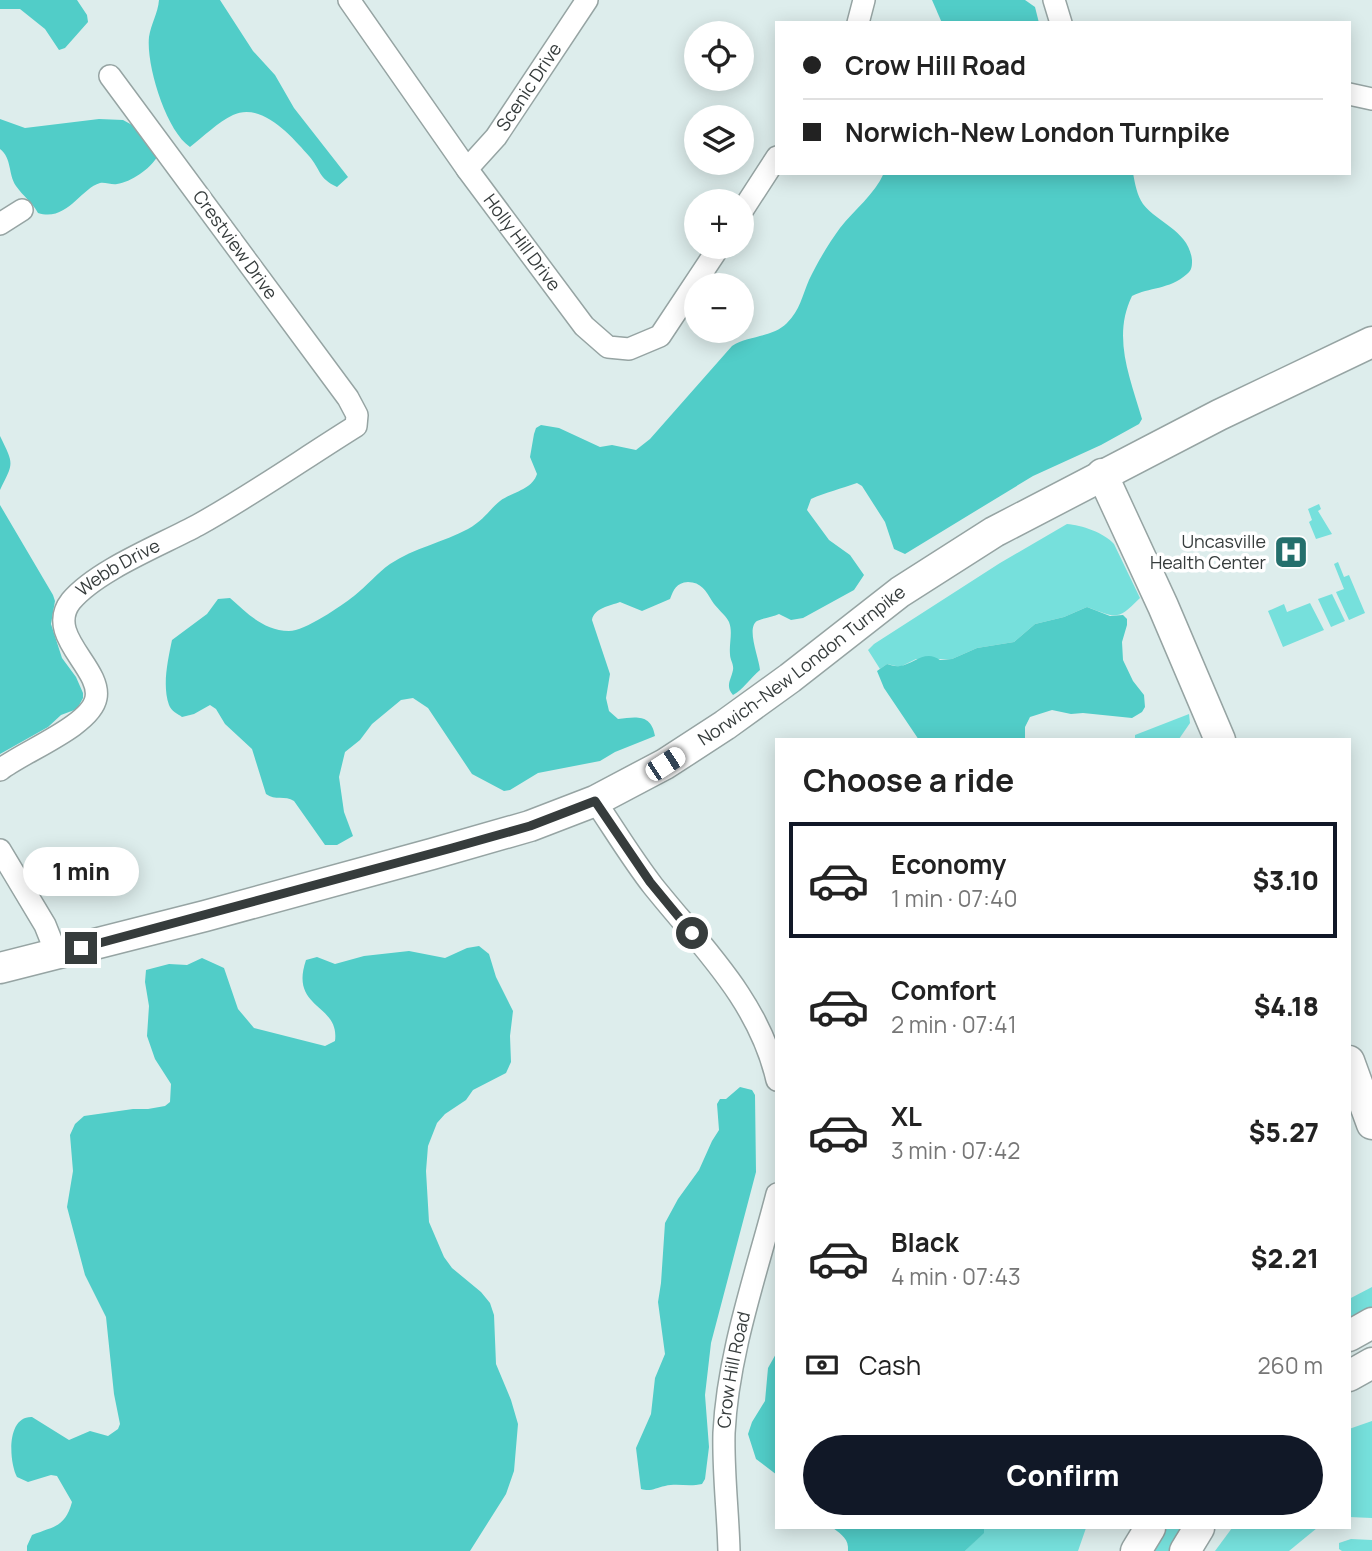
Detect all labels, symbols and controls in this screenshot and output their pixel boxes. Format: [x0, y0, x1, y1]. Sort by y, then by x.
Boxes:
map controls [684, 21, 754, 343]
button: locate [684, 21, 754, 91]
street label: Scenic Drive [490, 38, 566, 136]
text: Crow Hill Road [845, 47, 1026, 83]
button: layers [684, 105, 754, 175]
text: Norwich-New London Turnpike [845, 114, 1230, 150]
street label: Crestview Drive [188, 185, 284, 304]
street label: Holly Hill Drive [479, 189, 567, 295]
button: + [684, 189, 754, 259]
button: − [684, 273, 754, 343]
place label: Uncasville Health Center [1150, 529, 1267, 574]
street label: Webb Drive [70, 533, 164, 601]
hospital icon: Uncasville Health Center [1272, 533, 1310, 571]
street label: Norwich-New London Turnpike [693, 579, 910, 751]
car [642, 744, 689, 784]
text: Choose a ride [803, 758, 1014, 802]
callout: 1 min [23, 846, 139, 895]
text: Economy [891, 846, 1006, 882]
icon: car [807, 849, 870, 912]
text: 1 min [52, 855, 110, 887]
text: $3.10 [1252, 862, 1319, 898]
text: 1 min · 07:40 [891, 882, 1018, 914]
route start [676, 917, 708, 949]
route end [65, 932, 97, 964]
text: Comfort [891, 972, 997, 1008]
icon: car [807, 975, 870, 1038]
text: $4.18 [1254, 988, 1319, 1024]
text: 2 min · 07:41 [891, 1008, 1017, 1040]
text: XL [891, 1098, 922, 1134]
icon: car [807, 1101, 870, 1164]
text: $5.27 [1249, 1114, 1319, 1150]
text: 3 min · 07:42 [891, 1134, 1020, 1166]
text: Black [891, 1224, 959, 1260]
icon: car [807, 1227, 870, 1290]
text: $2.21 [1251, 1240, 1319, 1276]
text: 4 min · 07:43 [891, 1260, 1021, 1292]
street label: Crow Hill Road [711, 1309, 755, 1429]
icon: cash [803, 1346, 841, 1384]
text: Cash [859, 1347, 921, 1383]
text: 260 m [1257, 1349, 1323, 1381]
button: Confirm [803, 1435, 1323, 1515]

